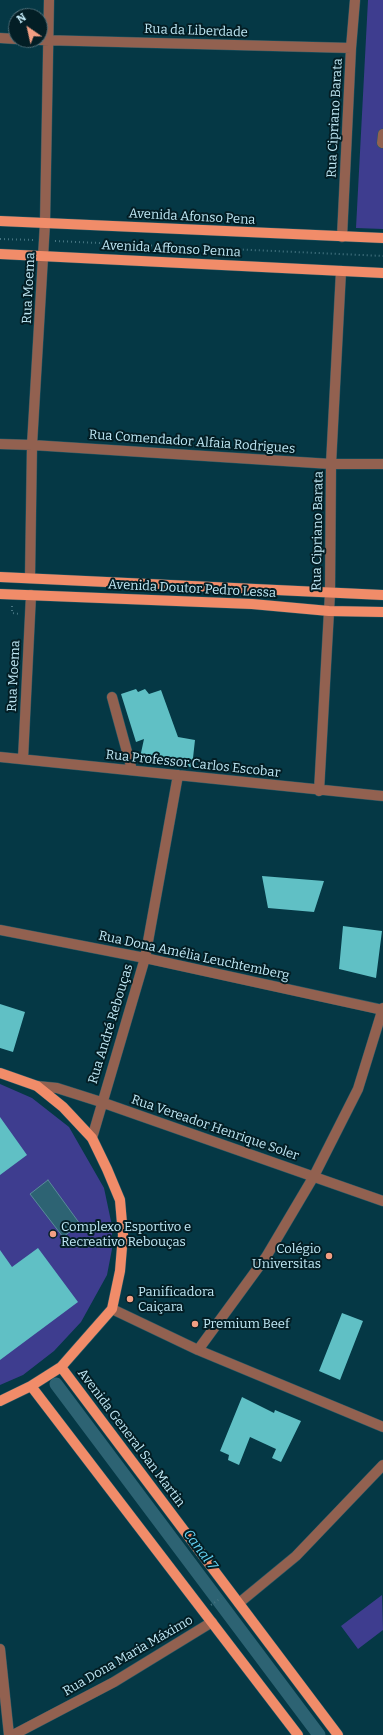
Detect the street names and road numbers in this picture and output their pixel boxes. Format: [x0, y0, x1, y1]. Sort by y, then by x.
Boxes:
street label: Rua da Liberdade [144, 21, 248, 41]
street label: Rua Cipriano Barata [324, 58, 346, 178]
street label: Avenida Afonso Pena [128, 206, 256, 228]
street label: Avenida Affonso Penna [101, 238, 241, 260]
street label: Rua Moema [19, 252, 39, 324]
street label: Rua Comendador Alfaia Rodrigues [88, 427, 296, 457]
street label: Rua Cipriano Barata [309, 471, 327, 591]
street label: Avenida Doutor Pedro Lessa [108, 577, 276, 601]
street label: Rua Moema [4, 640, 24, 712]
street label: Rua Professor Carlos Escobar [105, 747, 281, 781]
street label: Rua Dona Amélia Leuchtemberg [97, 928, 291, 984]
street label: Rua André Rebouças [85, 962, 137, 1086]
street label: Rua Vereador Henrique Soler [129, 1092, 301, 1164]
street label: Avenida General San Martin [74, 1366, 188, 1510]
street label: Rua Dona Maria Máximo [60, 1612, 196, 1700]

